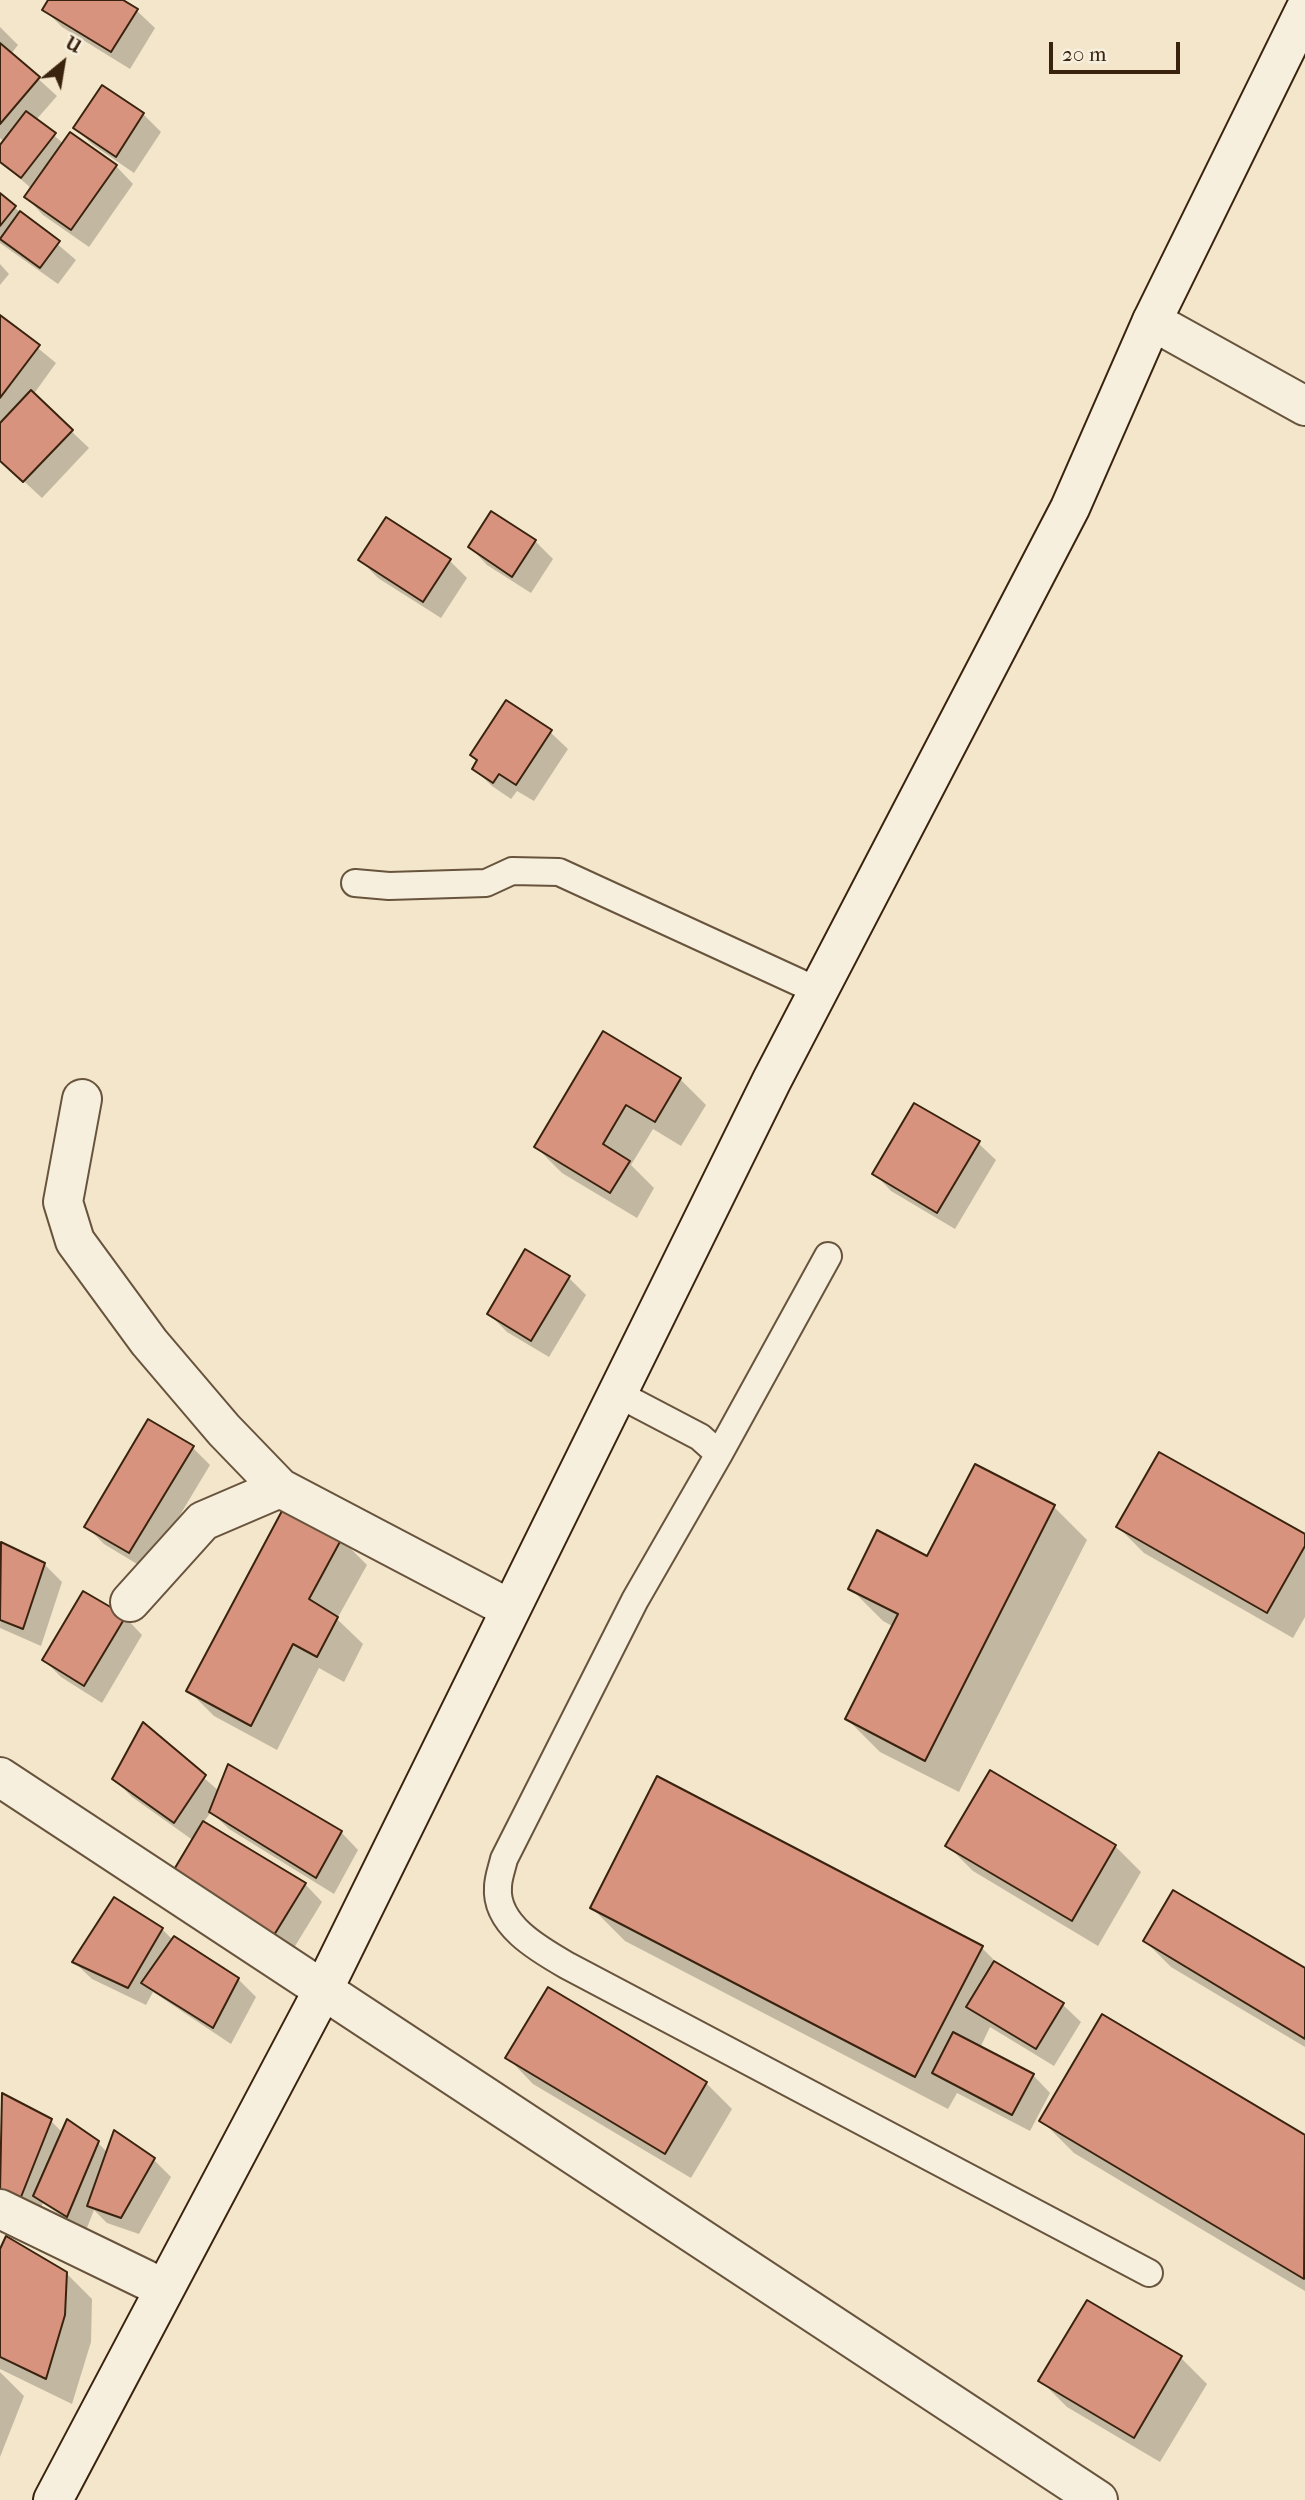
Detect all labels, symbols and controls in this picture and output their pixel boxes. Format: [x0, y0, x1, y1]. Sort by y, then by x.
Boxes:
north arrow [28, 28, 98, 98]
scale bar [1053, 28, 1184, 72]
text: U [62, 32, 85, 58]
text: 20 m [1062, 42, 1106, 66]

